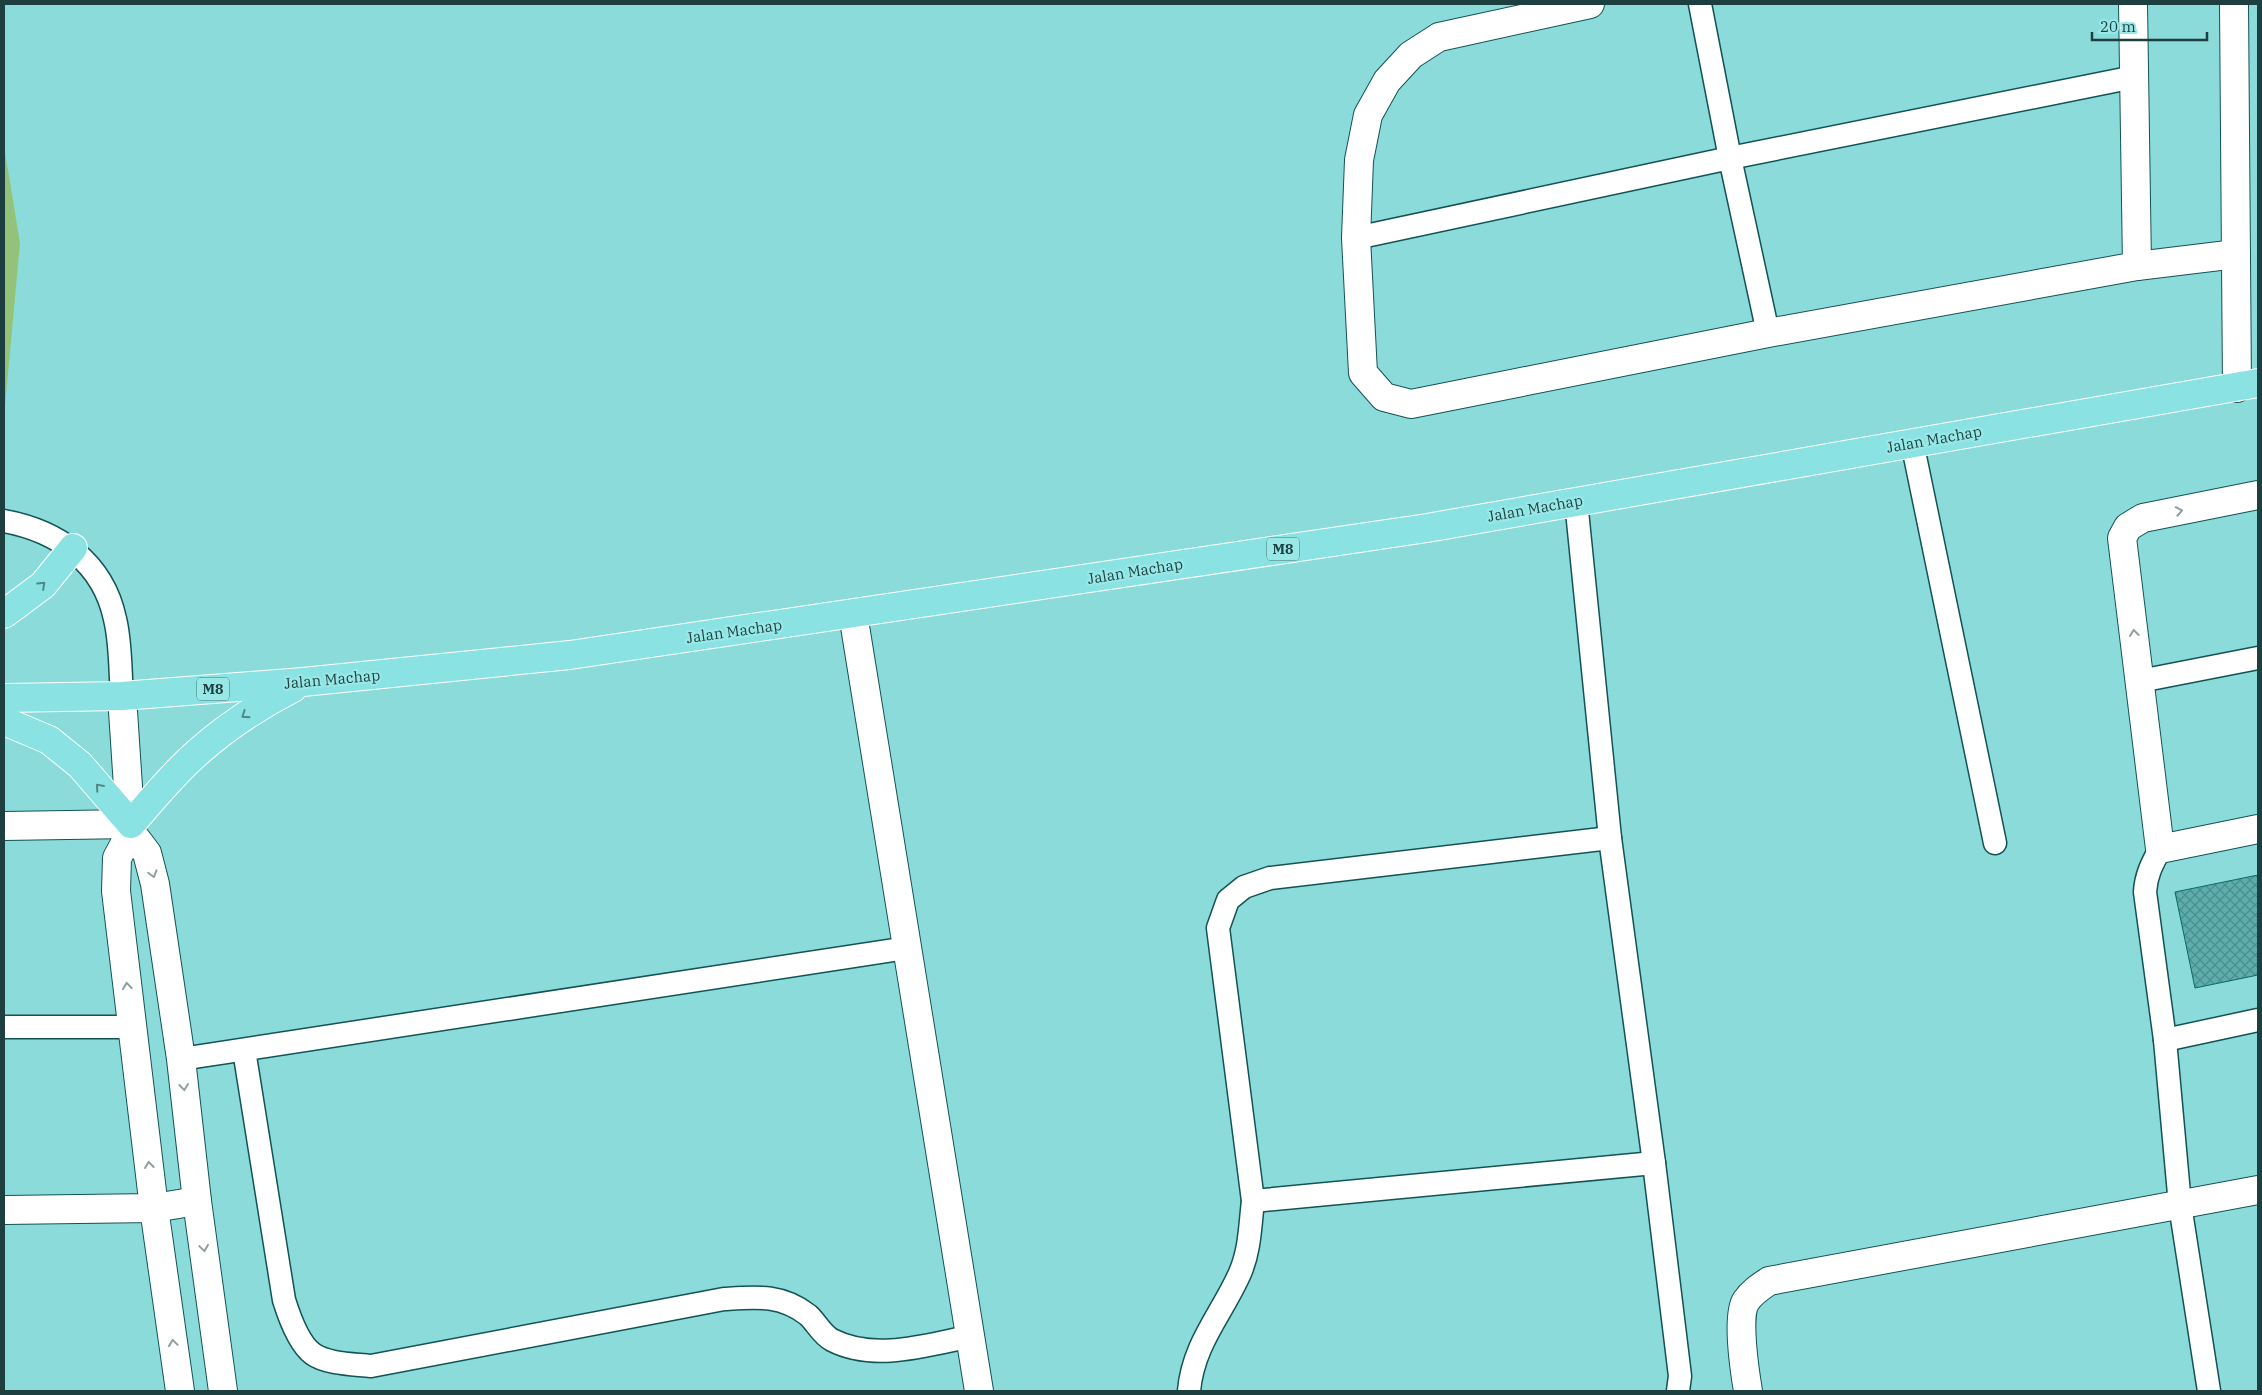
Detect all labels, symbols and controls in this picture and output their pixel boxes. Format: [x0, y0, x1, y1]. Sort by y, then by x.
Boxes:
scale bar [2092, 10, 2207, 42]
text: 20 m [2100, 17, 2136, 36]
street label: Jalan Machap [1885, 421, 1983, 457]
street label: Jalan Machap [1486, 490, 1584, 526]
one-way arrow [2174, 506, 2183, 517]
road number: M8 [1267, 538, 1299, 560]
street label: Jalan Machap [1086, 554, 1184, 588]
one-way arrow [36, 581, 45, 590]
street label: Jalan Machap [685, 615, 783, 647]
one-way arrow [2129, 629, 2140, 637]
street label: Jalan Machap [283, 665, 381, 693]
road number: M8 [197, 678, 229, 701]
one-way arrow [242, 709, 251, 718]
one-way arrow [96, 783, 105, 792]
one-way arrow [147, 870, 157, 878]
one-way arrow [122, 982, 133, 990]
one-way arrow [178, 1083, 189, 1091]
one-way arrow [144, 1160, 155, 1168]
one-way arrow [198, 1245, 209, 1253]
one-way arrow [169, 1339, 179, 1347]

